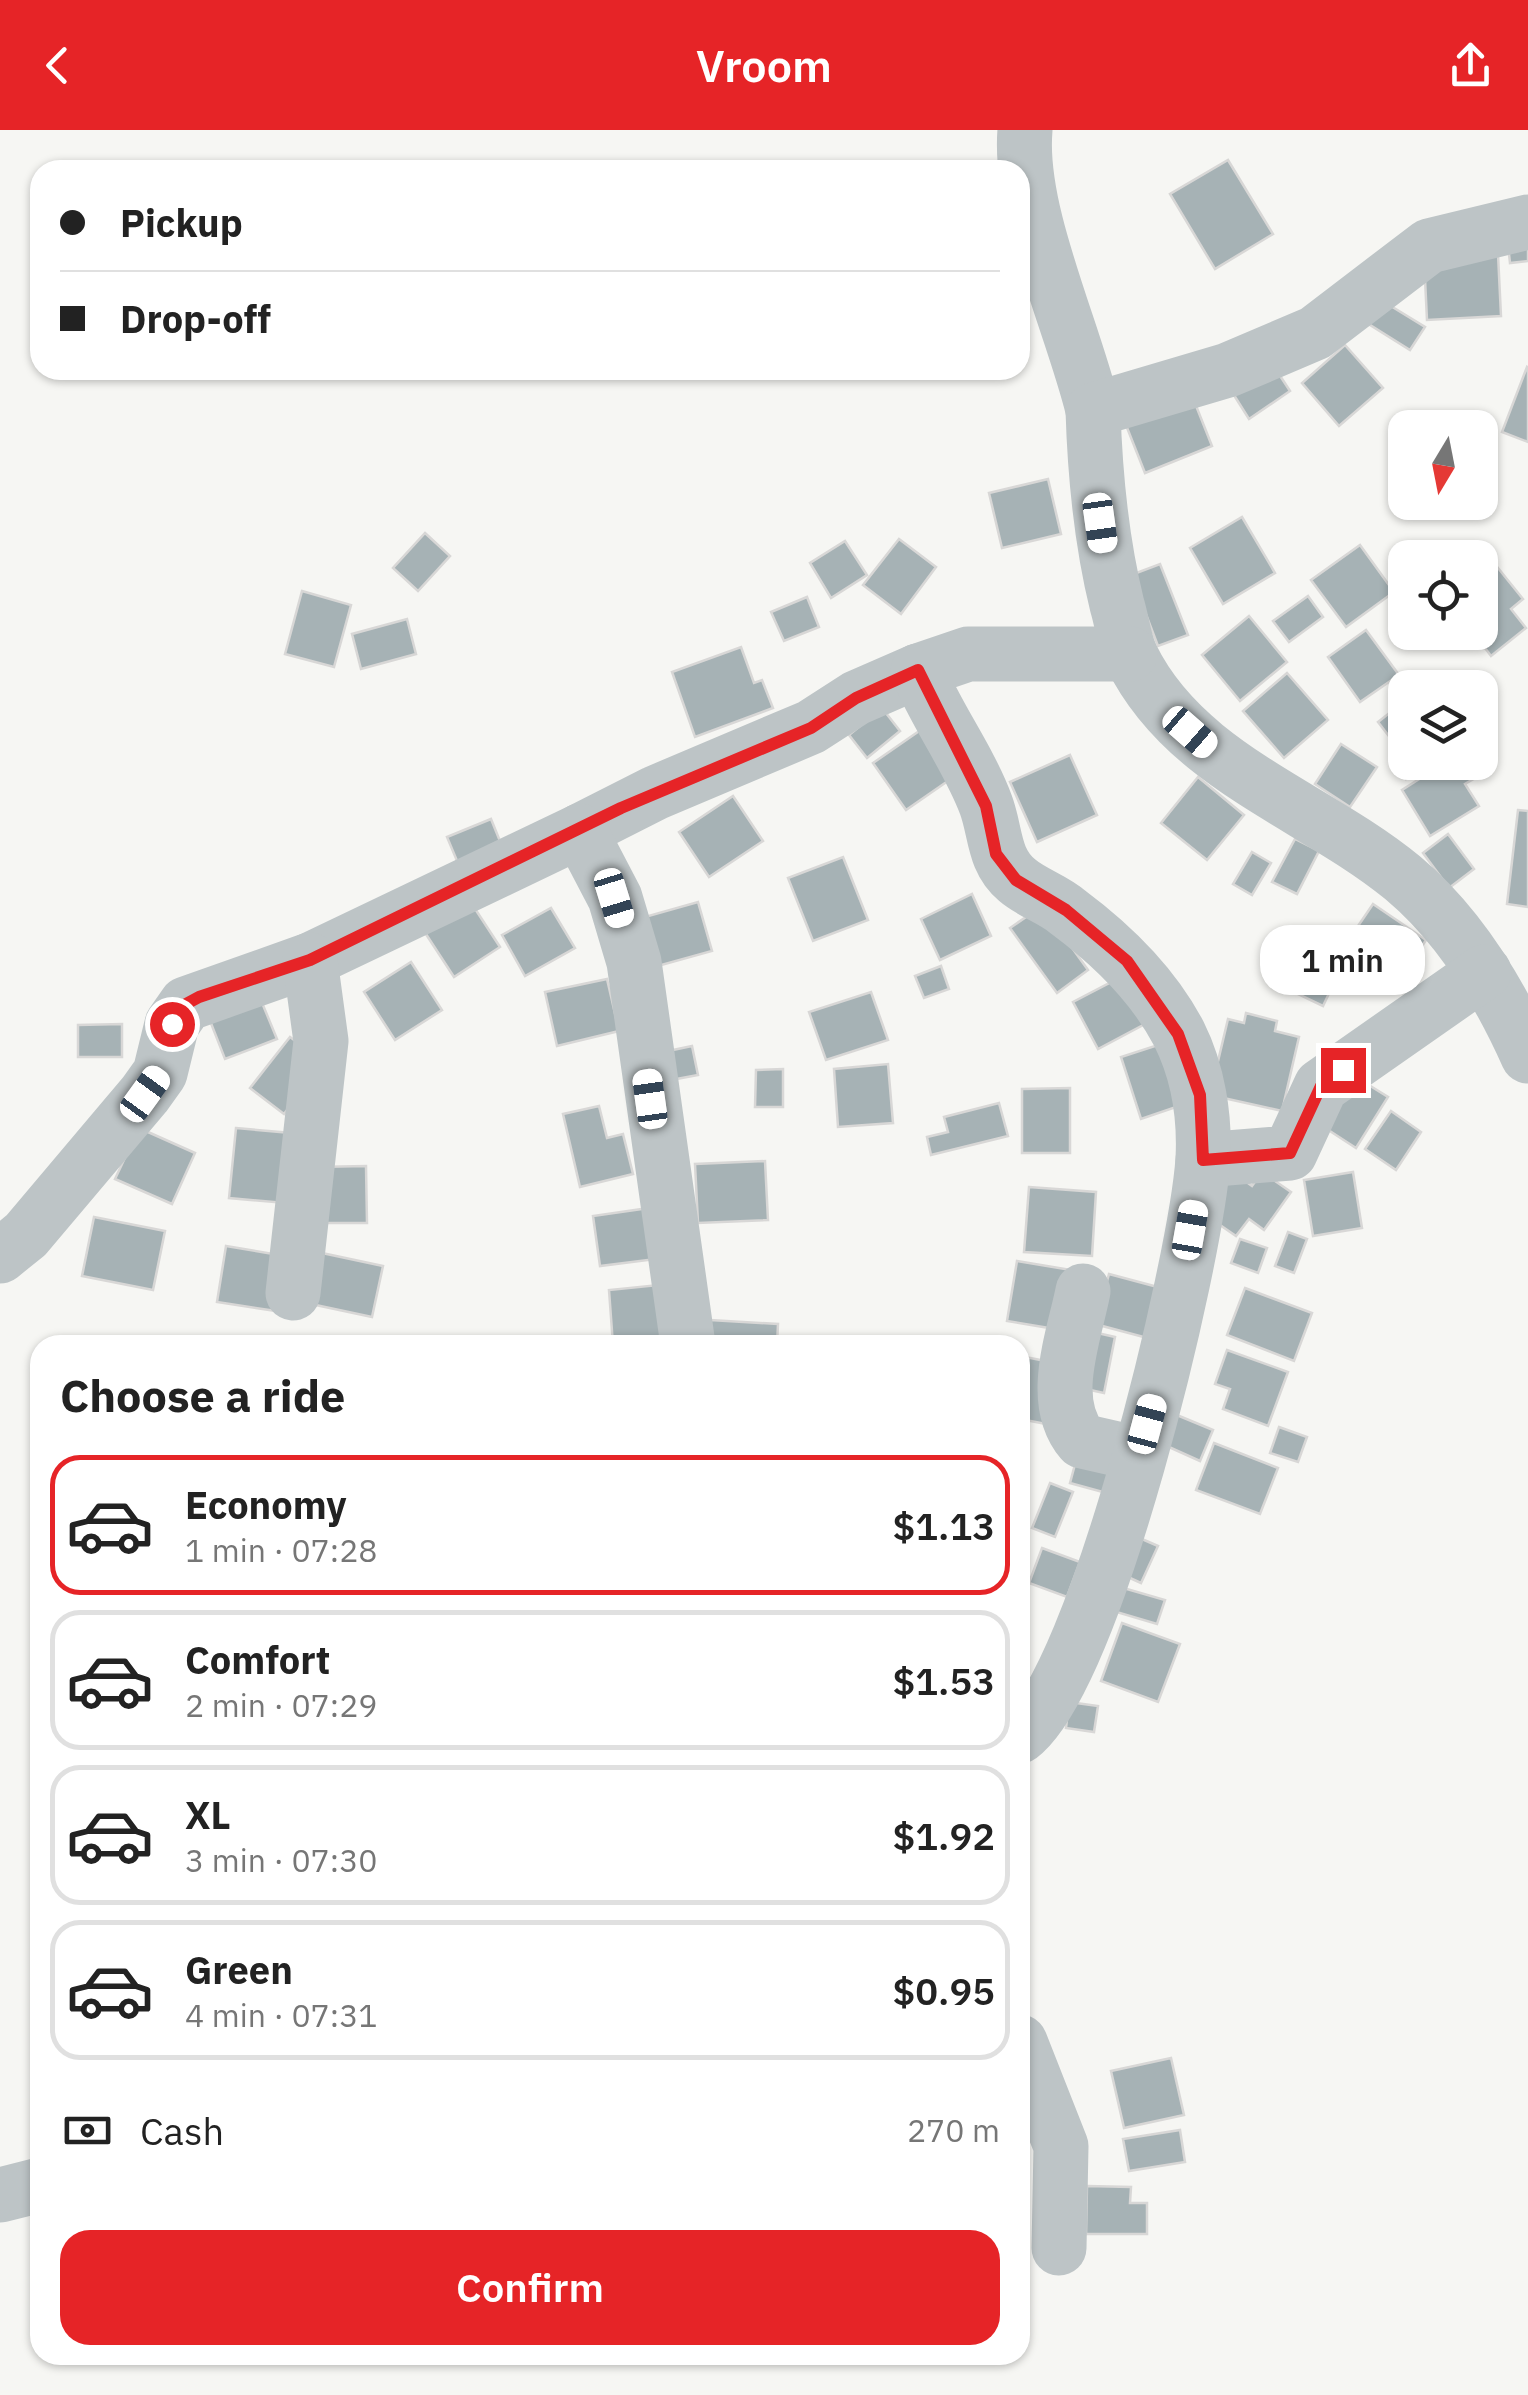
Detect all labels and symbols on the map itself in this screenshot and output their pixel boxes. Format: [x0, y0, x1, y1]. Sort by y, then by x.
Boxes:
north arrow [1388, 410, 1498, 520]
car [1081, 491, 1119, 555]
car [1158, 701, 1222, 763]
car [591, 865, 637, 931]
callout: 1 min [1260, 925, 1426, 995]
route start [150, 1002, 195, 1047]
route end [1321, 1048, 1366, 1093]
car [115, 1061, 175, 1127]
car [631, 1067, 669, 1131]
car [1170, 1198, 1210, 1262]
car [1125, 1391, 1169, 1457]

